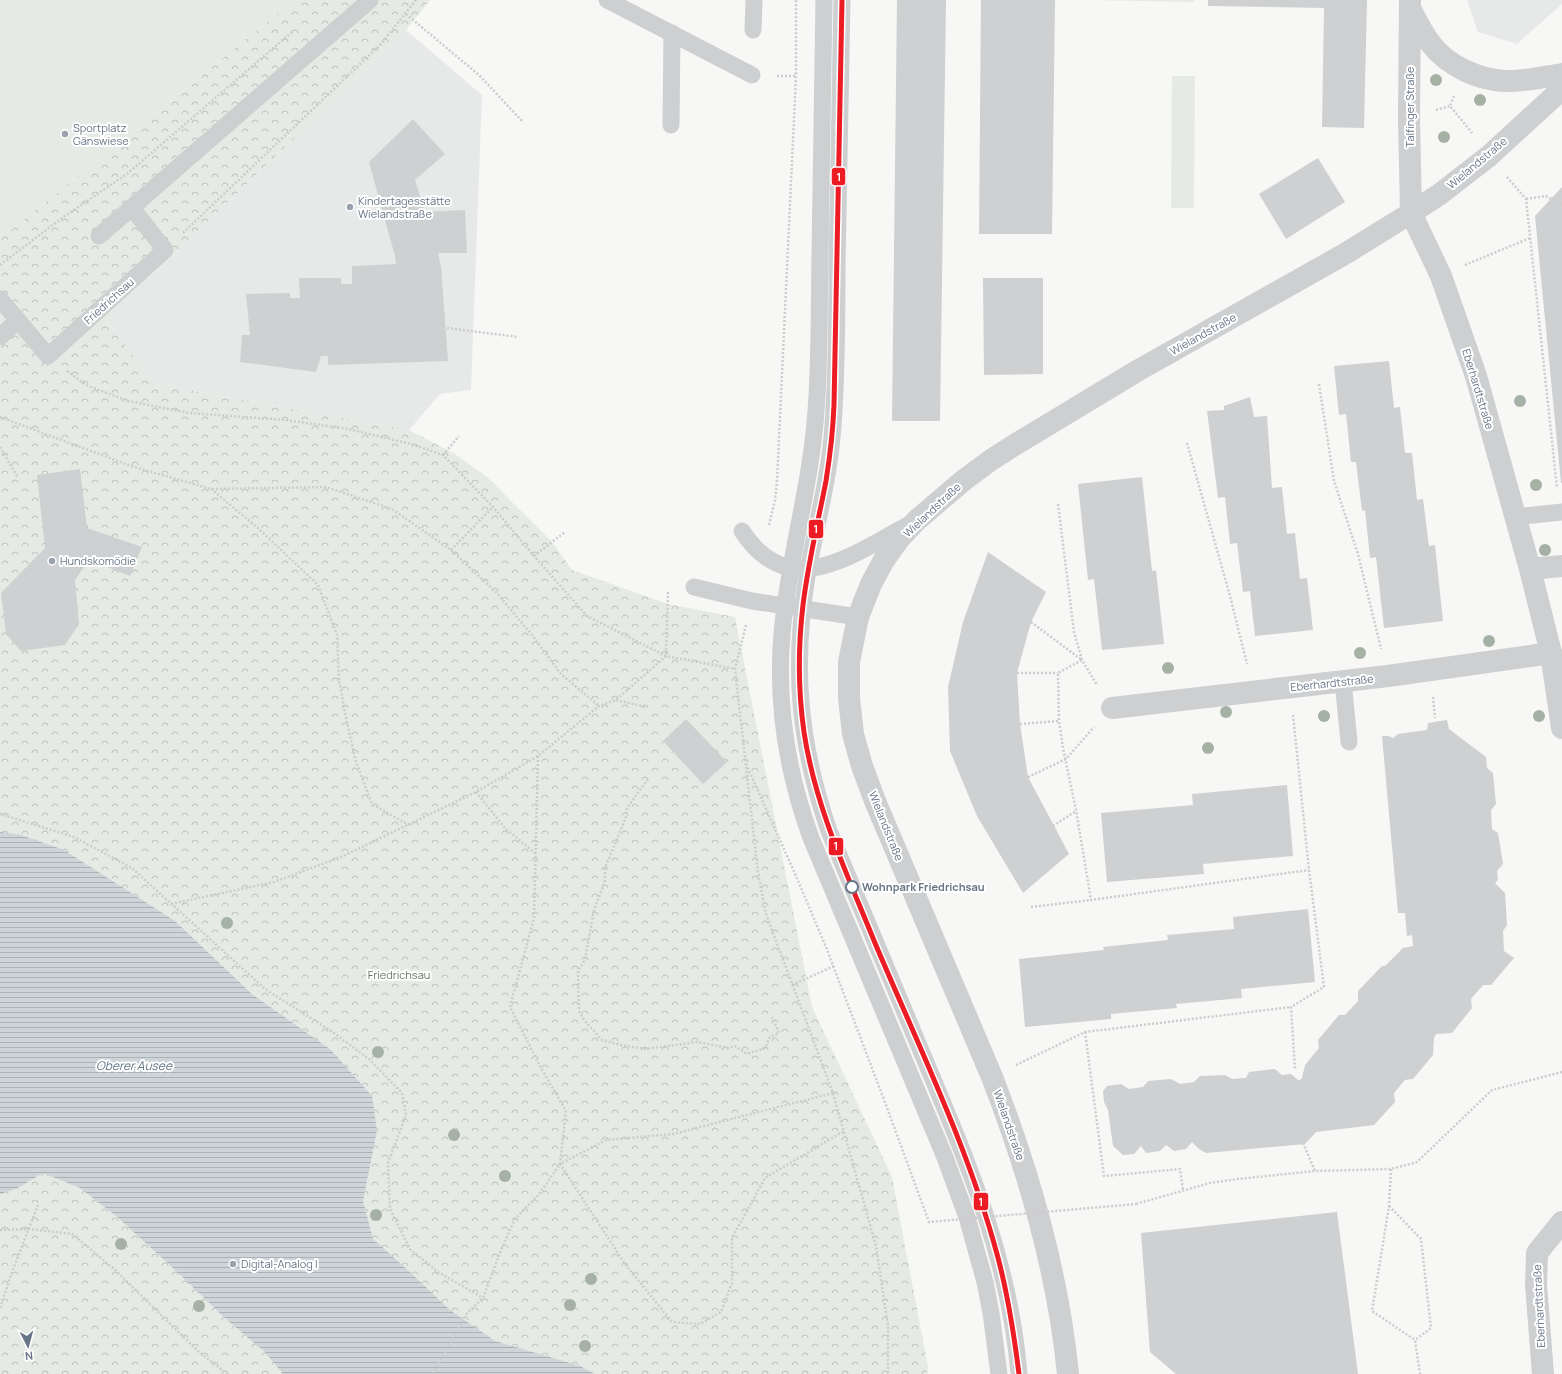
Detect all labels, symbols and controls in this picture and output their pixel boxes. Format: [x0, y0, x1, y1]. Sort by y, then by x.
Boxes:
street label: Talfinger Straße [1402, 66, 1417, 147]
place label: Sportplatz Gänswiese [73, 120, 129, 148]
marker: Sportplatz Gänswiese [60, 129, 70, 139]
street label: Wielandstraße [1444, 133, 1510, 192]
line badge: 1 [831, 167, 846, 186]
text: 1 [837, 169, 841, 184]
place label: Kindertagesstätte Wielandstraße [358, 193, 451, 221]
marker: Kindertagesstätte Wielandstraße [345, 202, 355, 212]
street label: Friedrichsau [80, 274, 137, 327]
street label: Wielandstraße [1167, 309, 1239, 358]
street label: Eberhardtstraße [1459, 347, 1498, 432]
street label: Wielandstraße [900, 479, 964, 540]
line badge: 1 [808, 519, 824, 539]
text: 1 [814, 521, 818, 536]
place label: Hundskomödie [60, 553, 137, 568]
marker: Hundskomödie [47, 556, 57, 566]
street label: Eberhardtstraße [1290, 671, 1375, 694]
street label: Wielandstraße [866, 789, 907, 863]
line badge: 1 [828, 837, 844, 856]
text: 1 [834, 838, 838, 853]
place label: Wohnpark Friedrichsau [862, 879, 985, 894]
marker: Wohnpark Friedrichsau [845, 880, 859, 894]
park label: Friedrichsau [368, 967, 430, 982]
water label: Oberer Ausee [96, 1057, 173, 1074]
street label: Wielandstraße [990, 1087, 1029, 1163]
line badge: 1 [973, 1192, 989, 1211]
text: 1 [979, 1194, 983, 1209]
place label: Digital-Analog I [241, 1256, 318, 1271]
marker: Digital-Analog I [228, 1259, 238, 1269]
street label: Eberhardtstraße [1529, 1263, 1548, 1348]
north arrow [8, 1326, 48, 1366]
text: N [24, 1349, 34, 1364]

